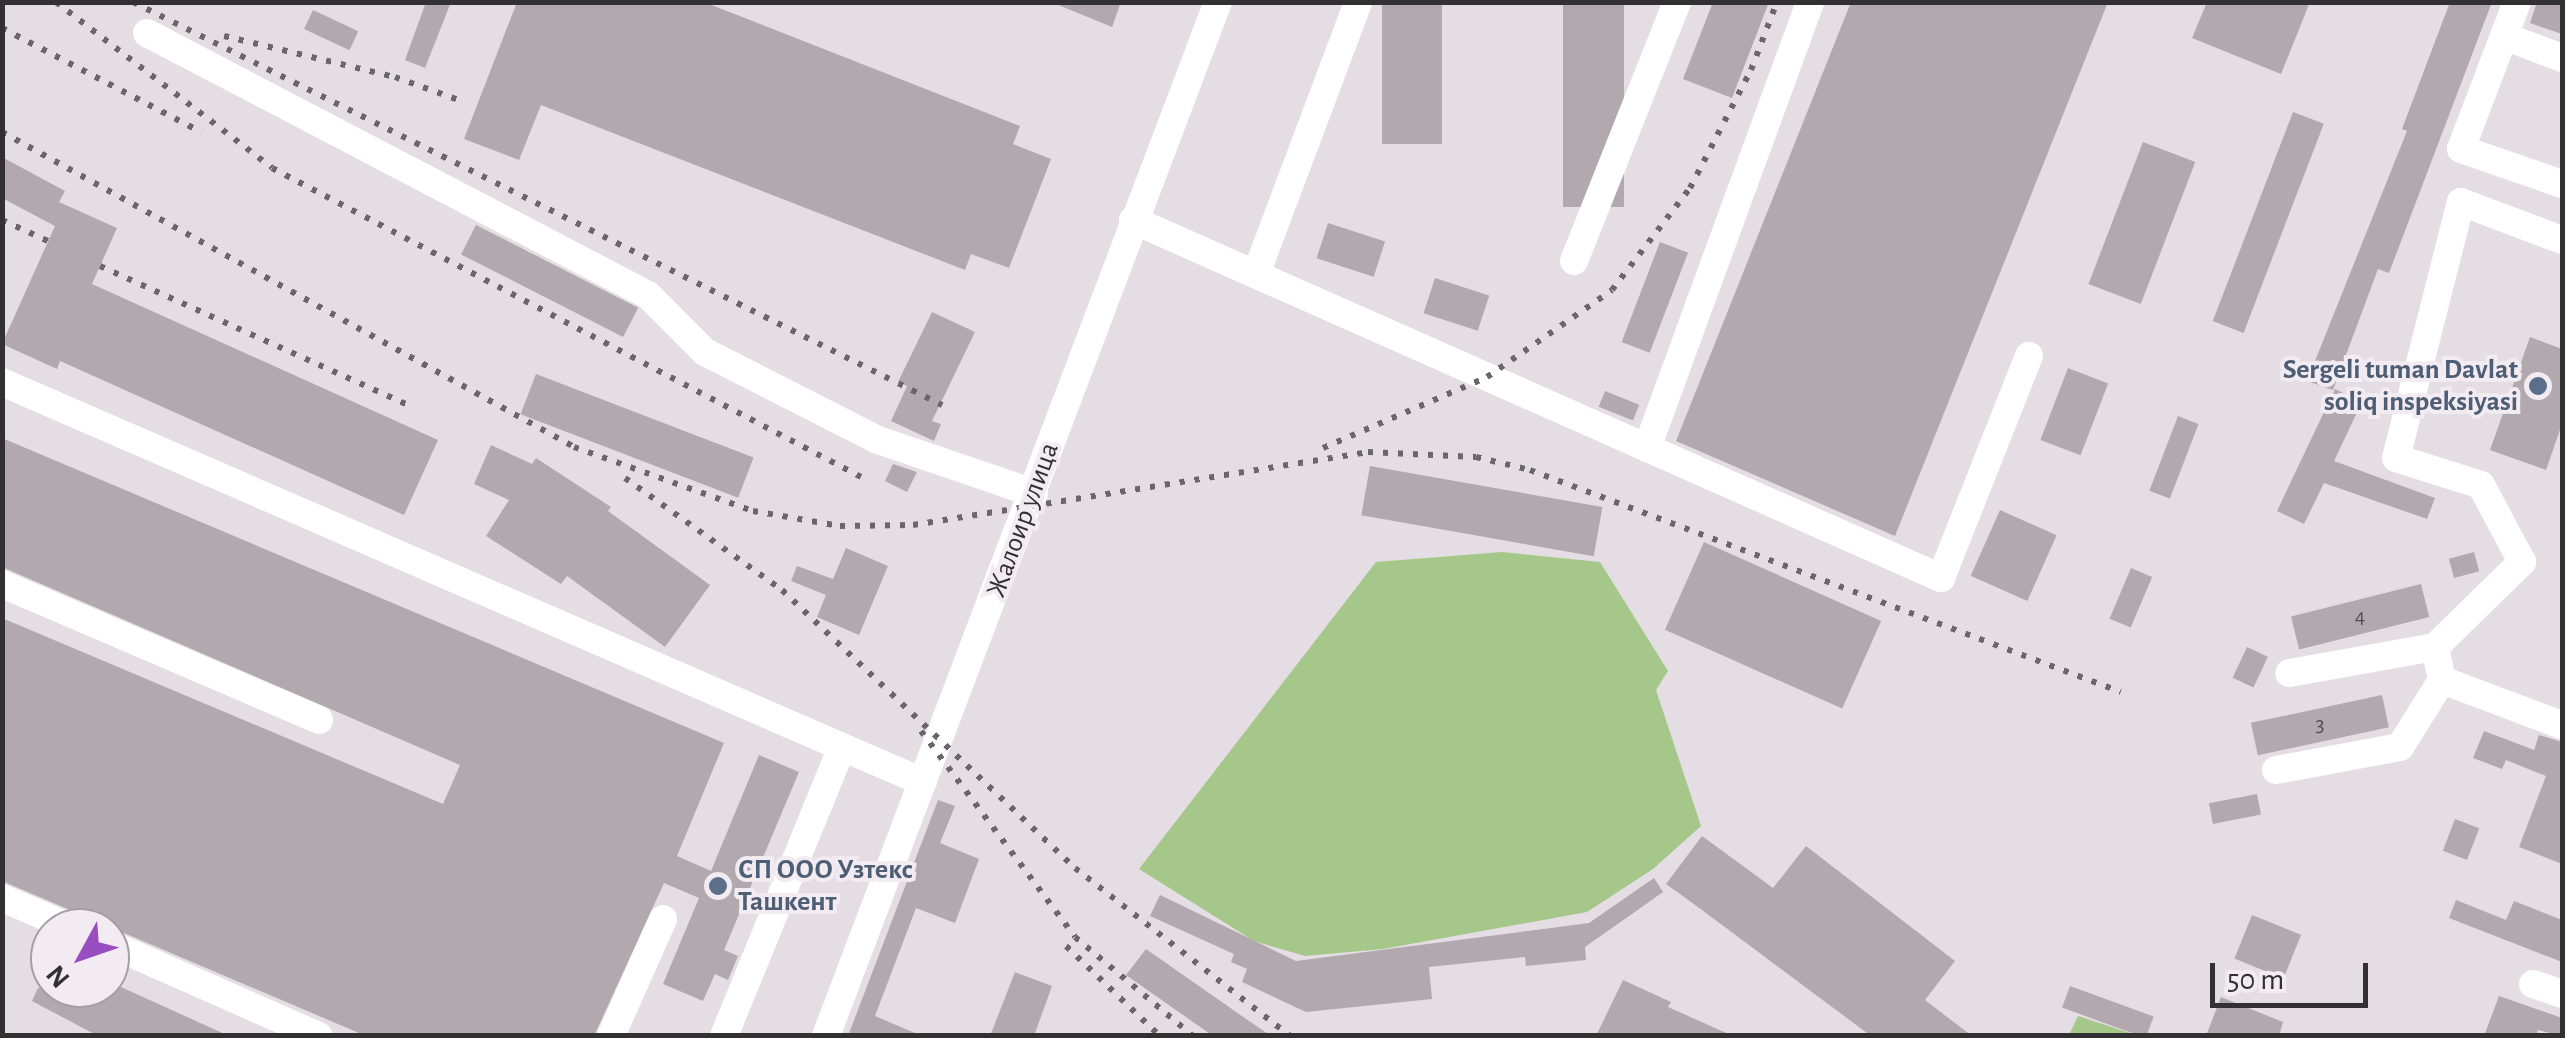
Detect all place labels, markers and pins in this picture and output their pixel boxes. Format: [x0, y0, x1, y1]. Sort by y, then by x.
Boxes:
place label: Sergeli tuman Davlat soliq inspeksiyasi [2283, 353, 2518, 419]
marker: Sergeli tuman Davlat soliq inspeksiyasi [2527, 375, 2549, 397]
place label: СП ООО Узтекс Ташкент [738, 853, 913, 919]
marker: СП ООО Узтекс Ташкент [707, 875, 729, 897]

